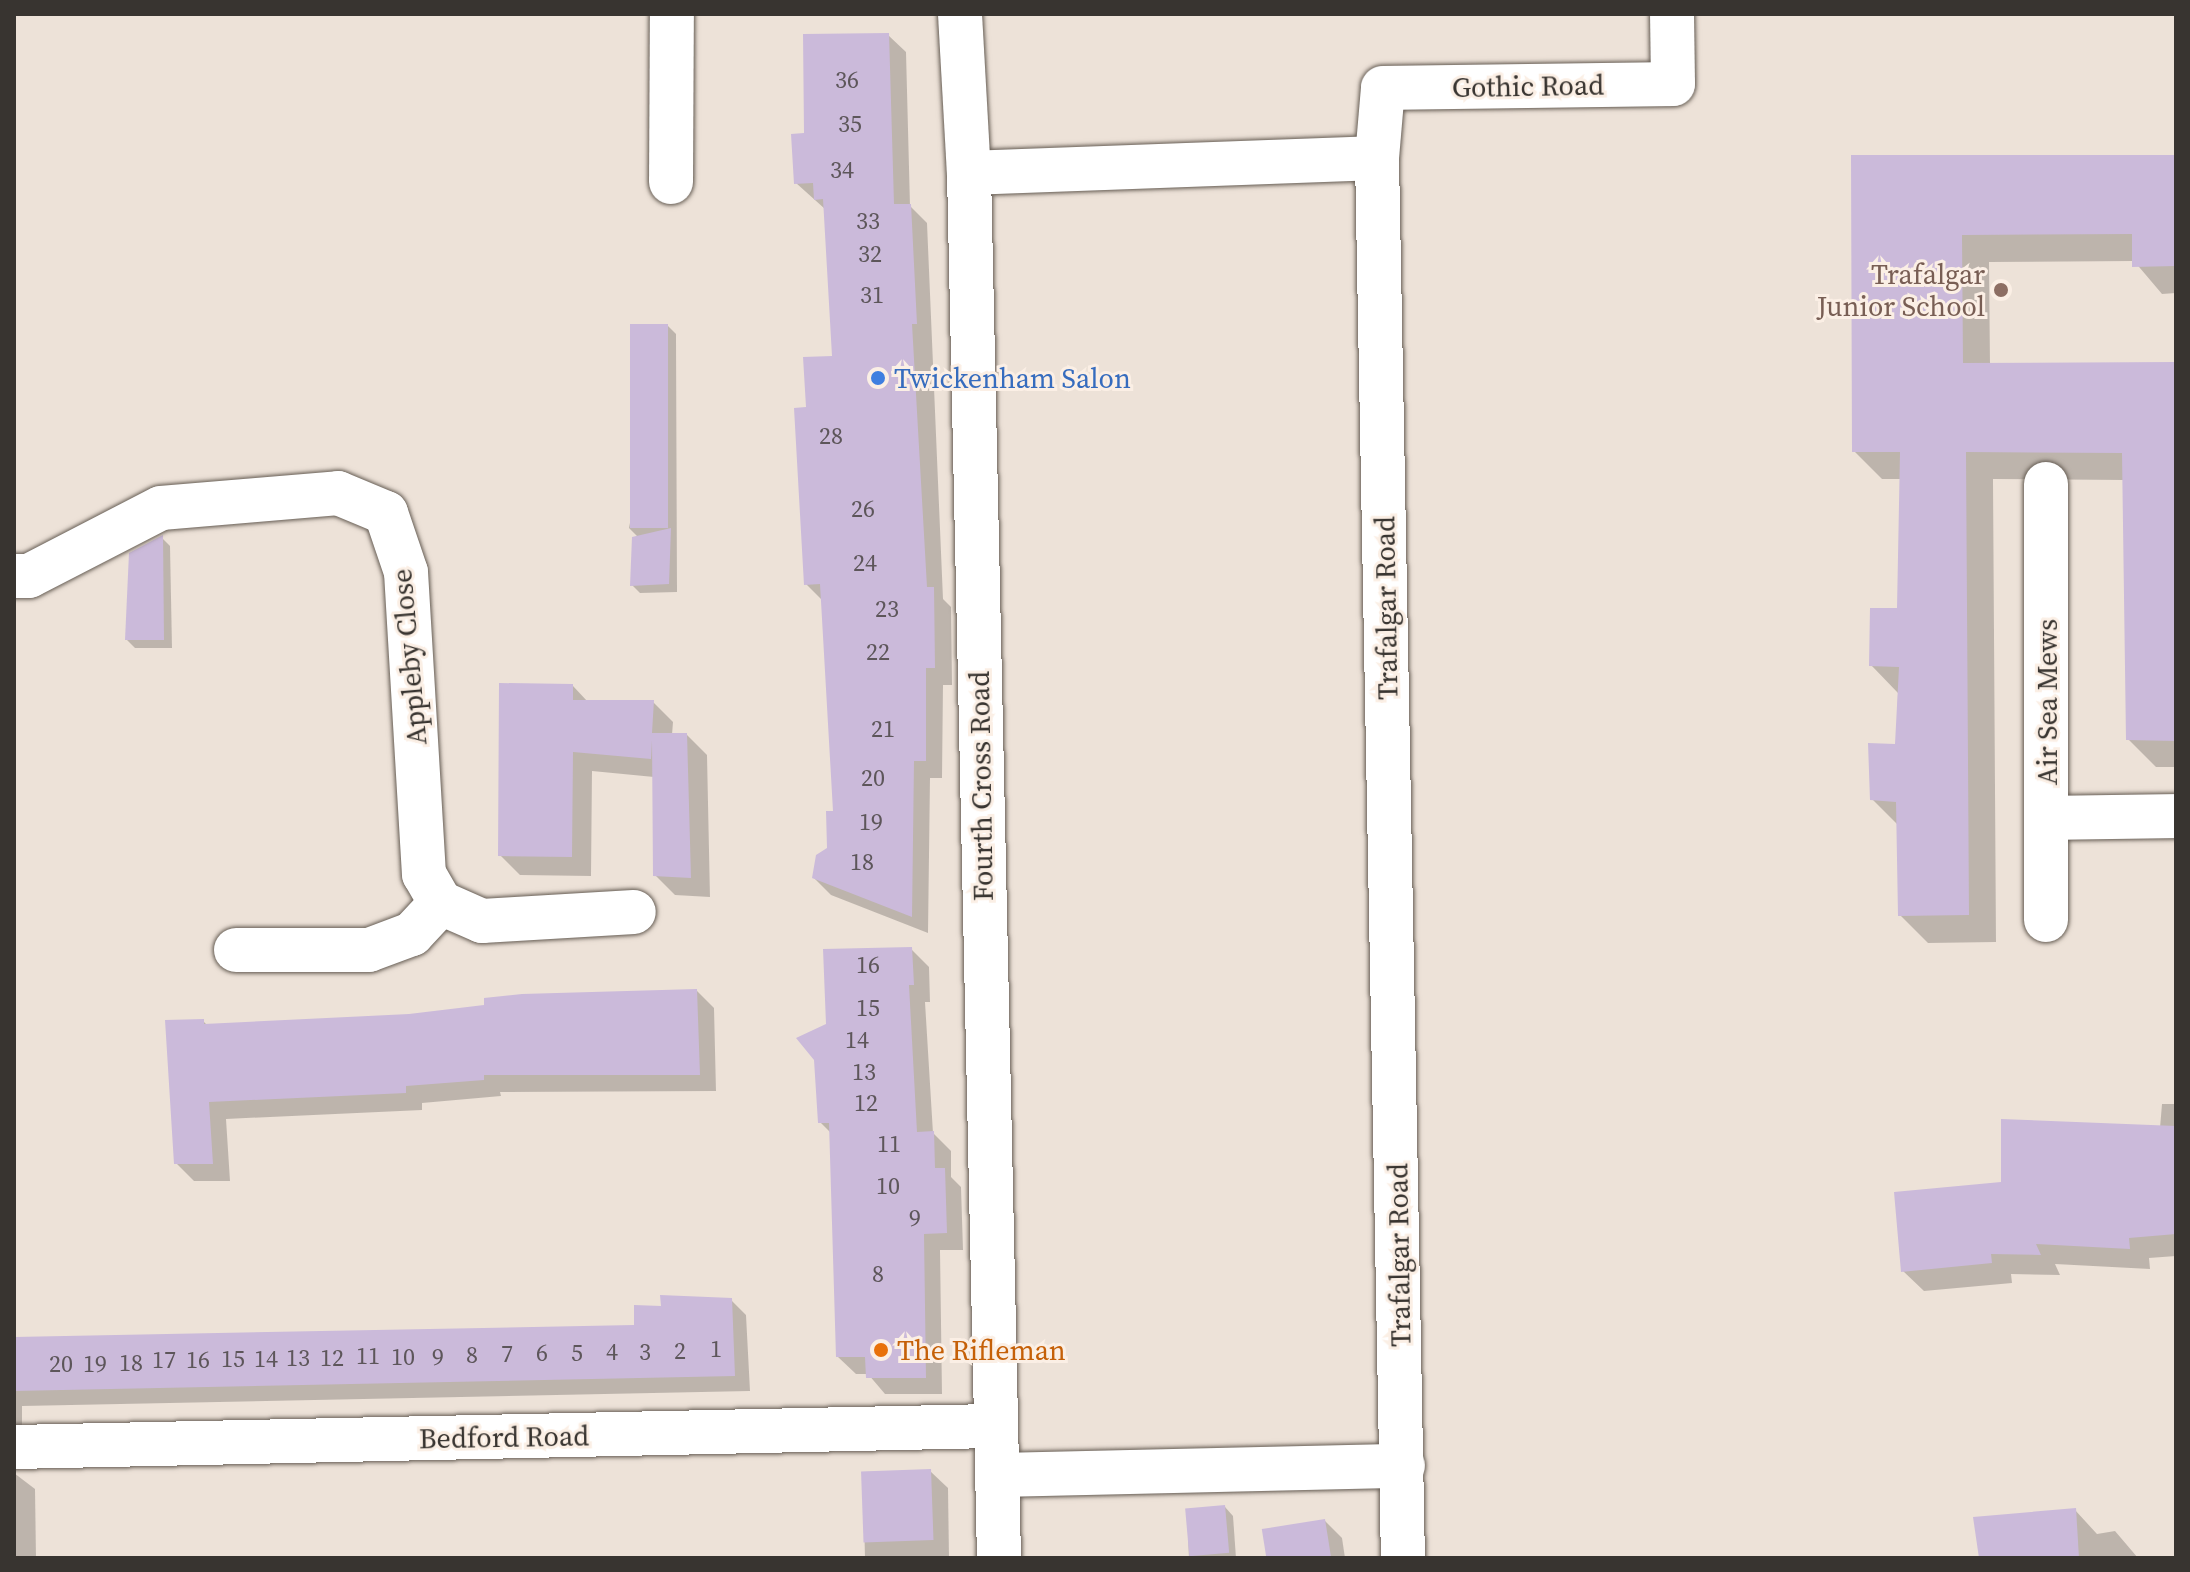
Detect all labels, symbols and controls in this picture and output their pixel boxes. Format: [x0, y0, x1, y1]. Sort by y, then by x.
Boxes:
house number: 36 [835, 66, 859, 94]
street label: Gothic Road [1452, 68, 1604, 104]
house number: 35 [838, 110, 862, 138]
house number: 34 [830, 156, 854, 184]
house number: 33 [856, 207, 880, 235]
house number: 32 [858, 240, 882, 268]
place label: Trafalgar Junior School [1817, 257, 1985, 323]
house number: 31 [860, 281, 884, 309]
marker: Trafalgar Junior School [1992, 281, 2010, 299]
place label: Twickenham Salon [894, 361, 1131, 395]
marker: Twickenham Salon [869, 369, 887, 387]
house number: 28 [819, 422, 843, 450]
house number: 26 [851, 495, 875, 523]
street label: Trafalgar Road [1368, 516, 1404, 700]
house number: 24 [853, 549, 877, 577]
street label: Appleby Close [385, 568, 433, 746]
house number: 23 [875, 595, 899, 623]
street label: Air Sea Mews [2030, 619, 2064, 785]
house number: 22 [866, 638, 890, 666]
street label: Fourth Cross Road [962, 671, 1000, 901]
house number: 21 [871, 715, 895, 743]
house number: 20 [861, 764, 885, 792]
house number: 19 [859, 808, 883, 836]
house number: 18 [850, 848, 874, 876]
house number: 16 [856, 951, 880, 979]
house number: 15 [856, 994, 880, 1022]
house number: 14 [845, 1026, 869, 1054]
house number: 13 [852, 1058, 876, 1086]
house number: 12 [854, 1089, 878, 1117]
house number: 11 [877, 1130, 901, 1158]
street label: Trafalgar Road [1381, 1163, 1417, 1347]
house number: 10 [876, 1172, 900, 1200]
house number: 9 [909, 1204, 921, 1232]
house number: 8 [872, 1260, 884, 1288]
place label: The Rifleman [897, 1333, 1066, 1367]
house number: 1 [710, 1335, 722, 1363]
house number: 2 [674, 1337, 686, 1365]
house number: 4 [606, 1338, 618, 1366]
house number: 3 [639, 1338, 651, 1366]
house number: 6 [536, 1339, 548, 1367]
house number: 5 [571, 1339, 583, 1367]
house number: 7 [501, 1340, 513, 1368]
house number: 8 [466, 1341, 478, 1369]
marker: The Rifleman [872, 1341, 890, 1359]
house number: 11 [356, 1342, 380, 1370]
house number: 10 [391, 1343, 415, 1371]
house number: 9 [432, 1343, 444, 1371]
house number: 13 [286, 1344, 310, 1372]
house number: 12 [320, 1344, 344, 1372]
house number: 15 [221, 1345, 245, 1373]
house number: 14 [254, 1345, 278, 1373]
house number: 17 [152, 1346, 176, 1374]
house number: 16 [186, 1346, 210, 1374]
house number: 18 [119, 1349, 143, 1377]
house number: 20 [49, 1350, 73, 1378]
house number: 19 [83, 1350, 107, 1378]
street label: Bedford Road [419, 1419, 589, 1455]

